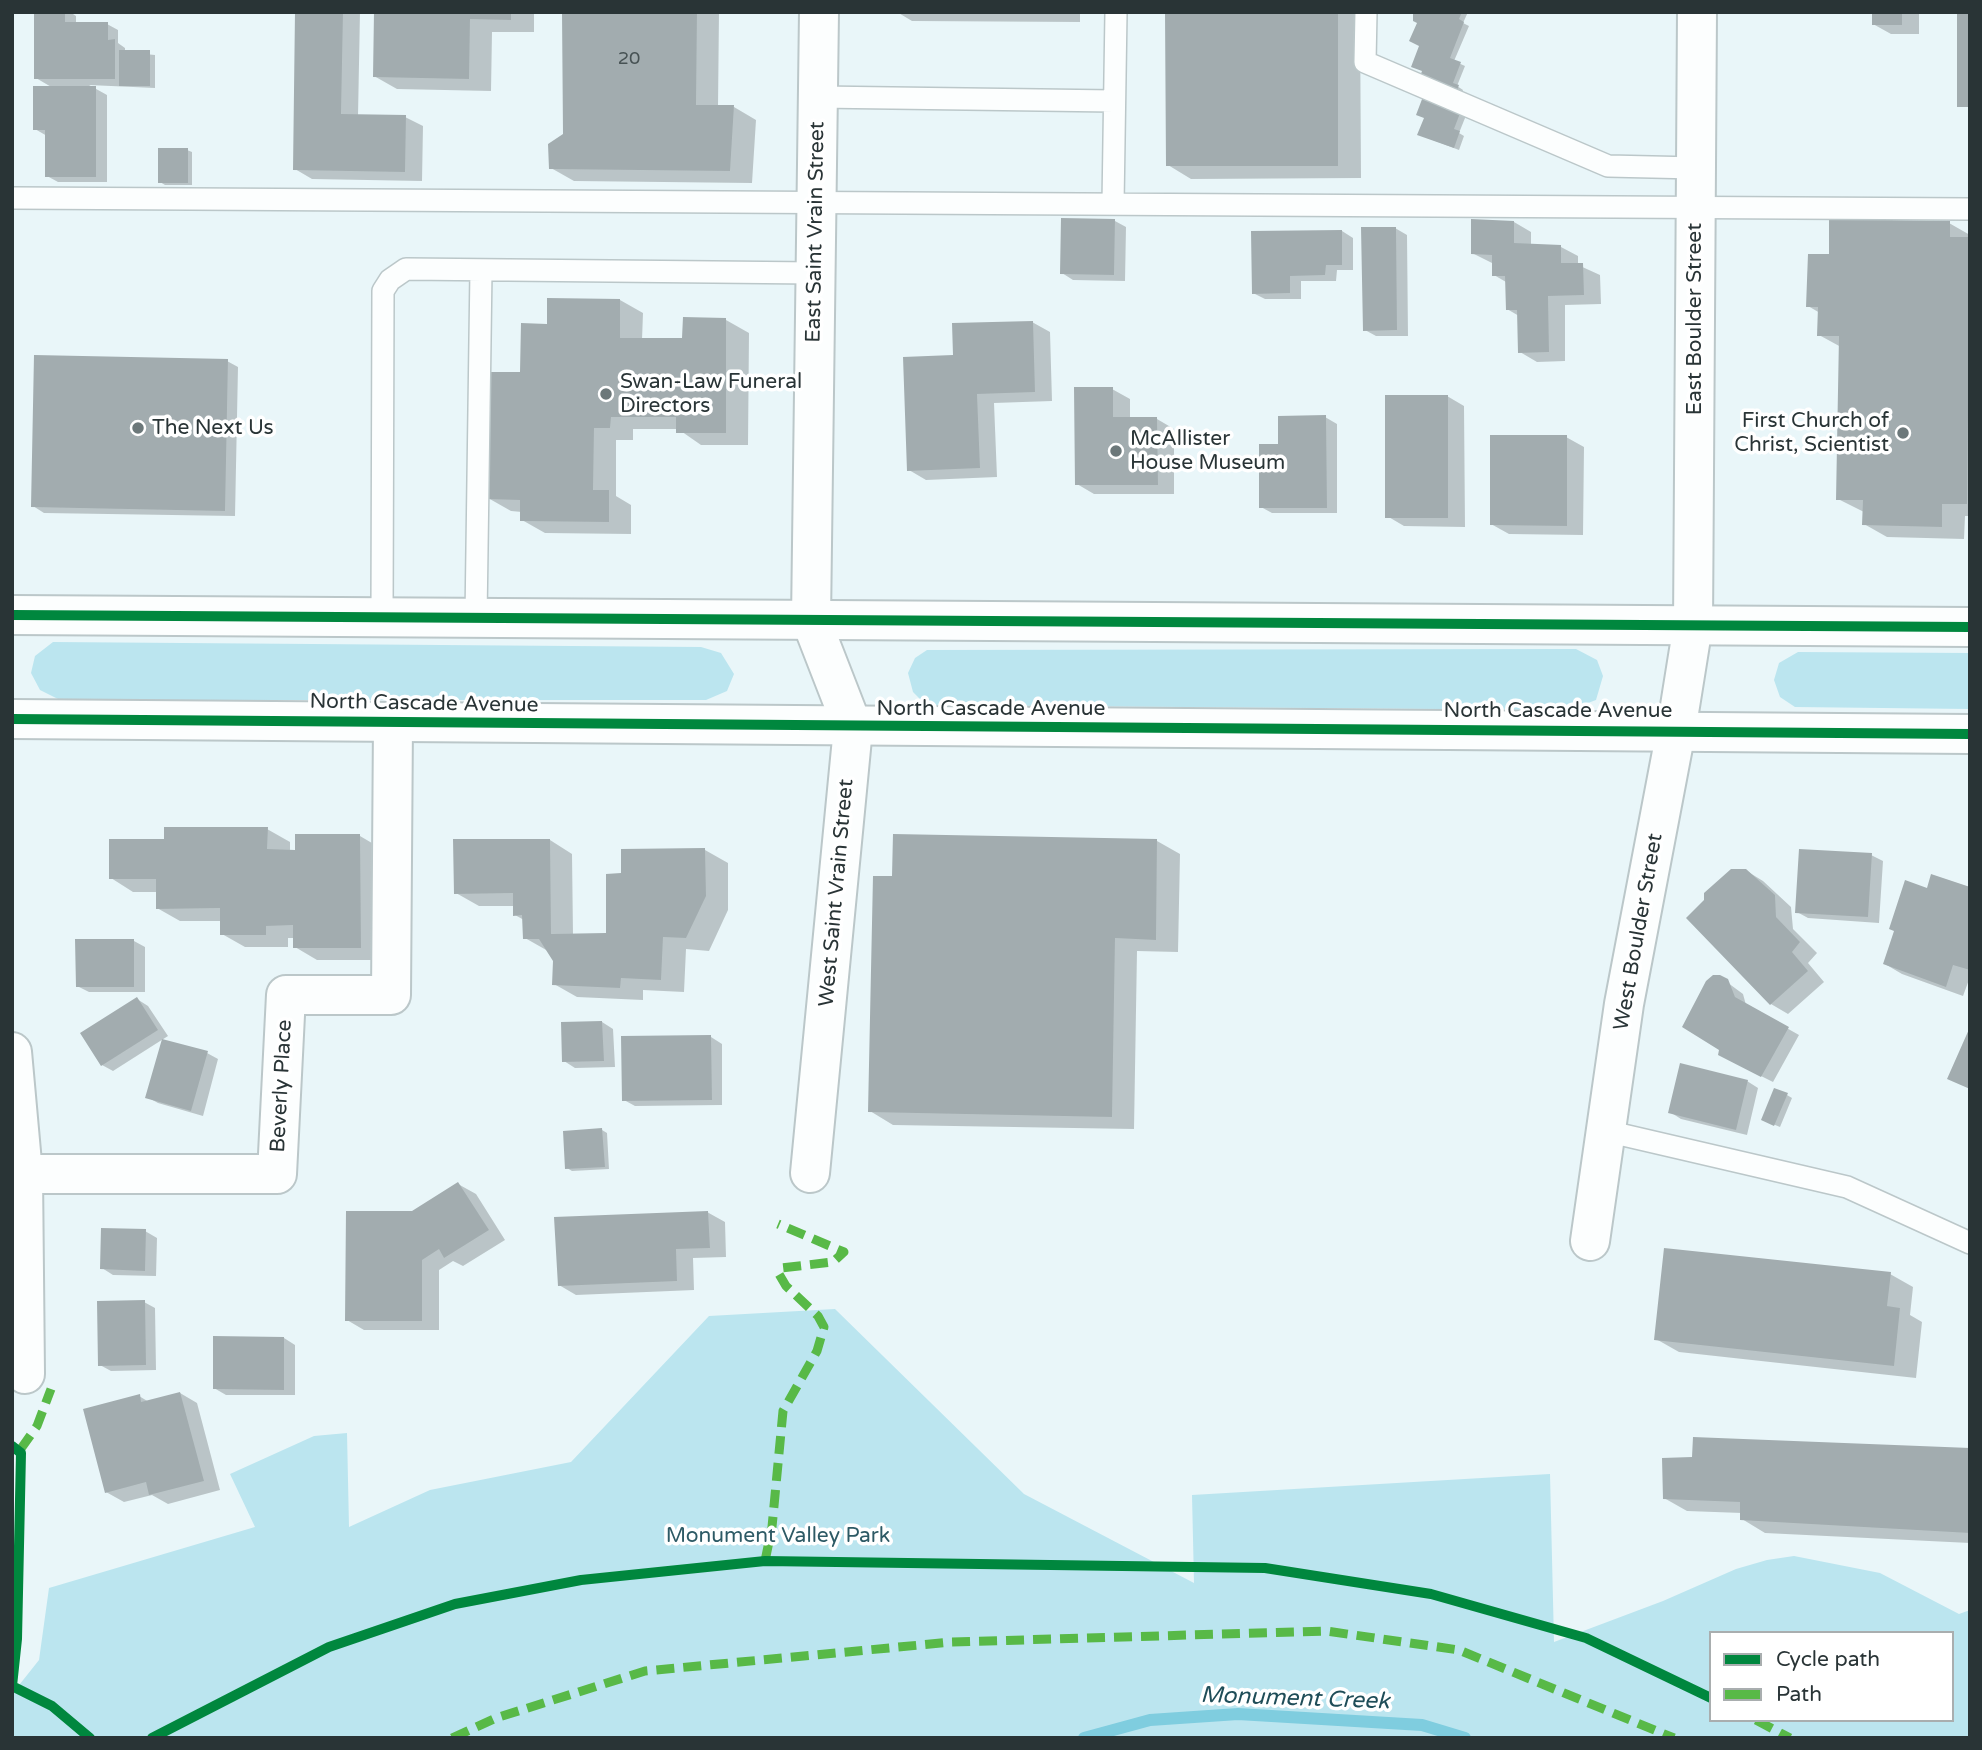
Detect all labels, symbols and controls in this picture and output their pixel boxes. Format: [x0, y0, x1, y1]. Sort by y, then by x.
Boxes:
house number: 20 [618, 48, 640, 70]
street label: East Saint Vrain Street [801, 121, 831, 343]
street label: East Boulder Street [1682, 223, 1708, 415]
place label: Swan-Law Funeral Directors [620, 369, 802, 419]
marker: Swan-Law Funeral Directors [598, 386, 614, 402]
place label: First Church of Christ, Scientist [1734, 408, 1889, 458]
place label: The Next Us [152, 415, 274, 441]
marker: The Next Us [130, 420, 146, 436]
marker: First Church of Christ, Scientist [1895, 425, 1911, 441]
place label: McAllister House Museum [1130, 426, 1285, 476]
marker: McAllister House Museum [1108, 443, 1124, 459]
street label: North Cascade Avenue [309, 689, 539, 719]
street label: North Cascade Avenue [877, 696, 1105, 722]
street label: North Cascade Avenue [1444, 698, 1672, 724]
street label: West Saint Vrain Street [814, 778, 860, 1008]
street label: West Boulder Street [1609, 832, 1669, 1032]
street label: Beverly Place [266, 1019, 298, 1153]
park label: Monument Valley Park [666, 1523, 890, 1549]
legend [1709, 1631, 1954, 1722]
text: Cycle path [1776, 1647, 1880, 1672]
water label: Monument Creek [1200, 1682, 1390, 1716]
text: Path [1776, 1682, 1822, 1707]

